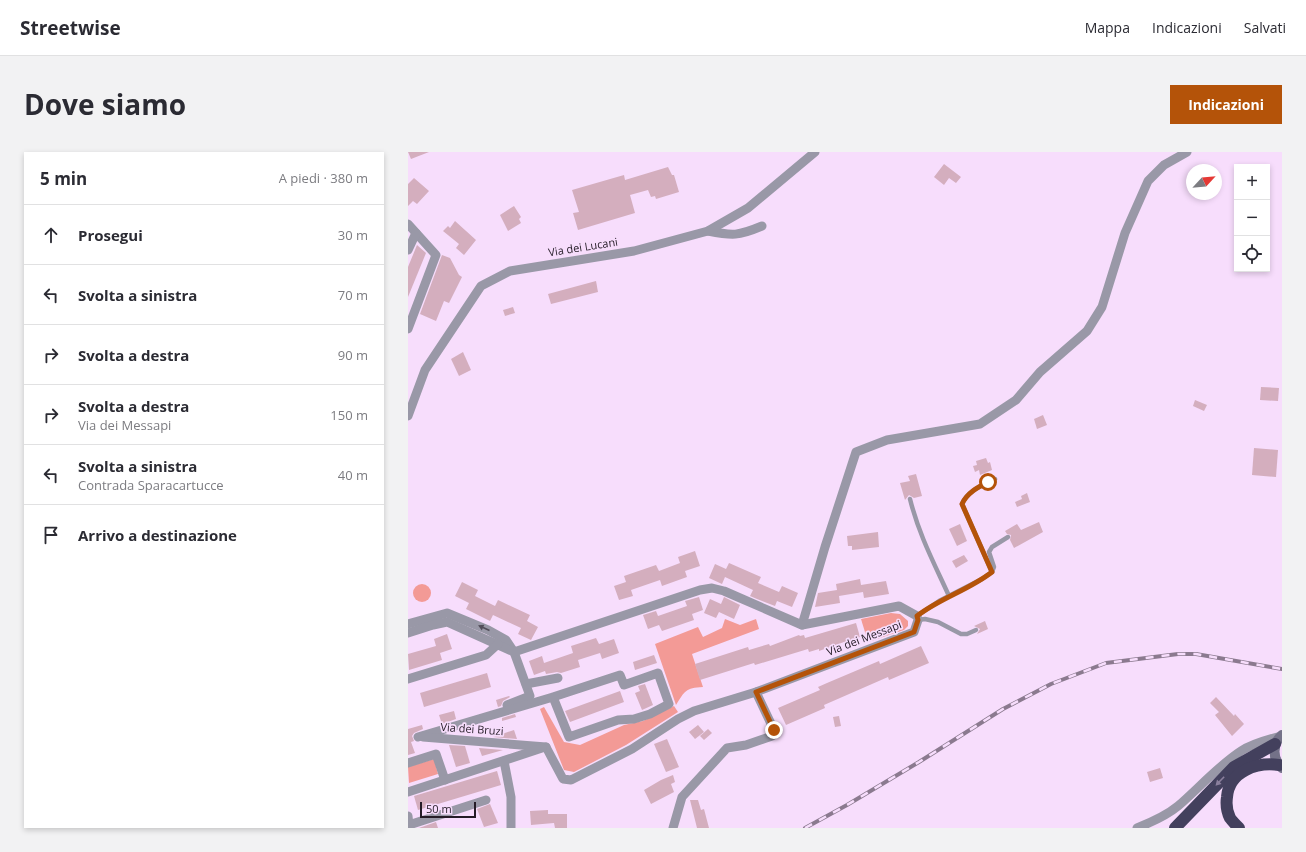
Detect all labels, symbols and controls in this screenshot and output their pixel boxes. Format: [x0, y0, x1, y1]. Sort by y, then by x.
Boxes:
text: Streetwise [20, 15, 121, 41]
text: Mappa [1085, 18, 1130, 37]
text: Indicazioni [1152, 18, 1222, 37]
text: Salvati [1244, 18, 1286, 37]
text: Dove siamo [24, 85, 186, 123]
button: Indicazioni [1170, 85, 1282, 124]
north arrow [1186, 164, 1222, 200]
map controls [1234, 164, 1270, 272]
button: + [1234, 164, 1270, 200]
text: 5 min [40, 167, 87, 190]
text: A piedi · 380 m [279, 169, 368, 187]
button: − [1234, 200, 1270, 236]
icon: ahead [40, 224, 62, 246]
text: Prosegui [78, 225, 143, 245]
text: 30 m [338, 226, 368, 244]
street label: Via dei Lucani [547, 234, 619, 259]
button: locate [1234, 236, 1270, 272]
icon: left [40, 284, 62, 306]
text: Svolta a sinistra [78, 285, 197, 305]
text: 70 m [338, 286, 368, 304]
icon: right [40, 344, 62, 366]
text: Svolta a destra [78, 345, 189, 365]
text: 90 m [338, 346, 368, 364]
text: Svolta a destra [78, 396, 189, 416]
icon: right [40, 404, 62, 426]
text: 150 m [330, 406, 368, 424]
text: Via dei Messapi [78, 416, 171, 434]
text: Svolta a sinistra [78, 456, 197, 476]
icon: left [40, 464, 62, 486]
text: 40 m [338, 466, 368, 484]
route start [979, 473, 997, 491]
text: Contrada Sparacartucce [78, 476, 224, 494]
icon: arrive [40, 524, 62, 546]
text: Arrivo a destinazione [78, 525, 237, 545]
street label: Via dei Messapi [824, 616, 903, 659]
one-way arrow [479, 625, 490, 631]
street label: Via dei Bruzi [440, 719, 504, 738]
route end [765, 721, 783, 739]
one-way arrow [1215, 776, 1225, 786]
scale bar [420, 800, 476, 819]
text: 50 m [426, 801, 452, 816]

